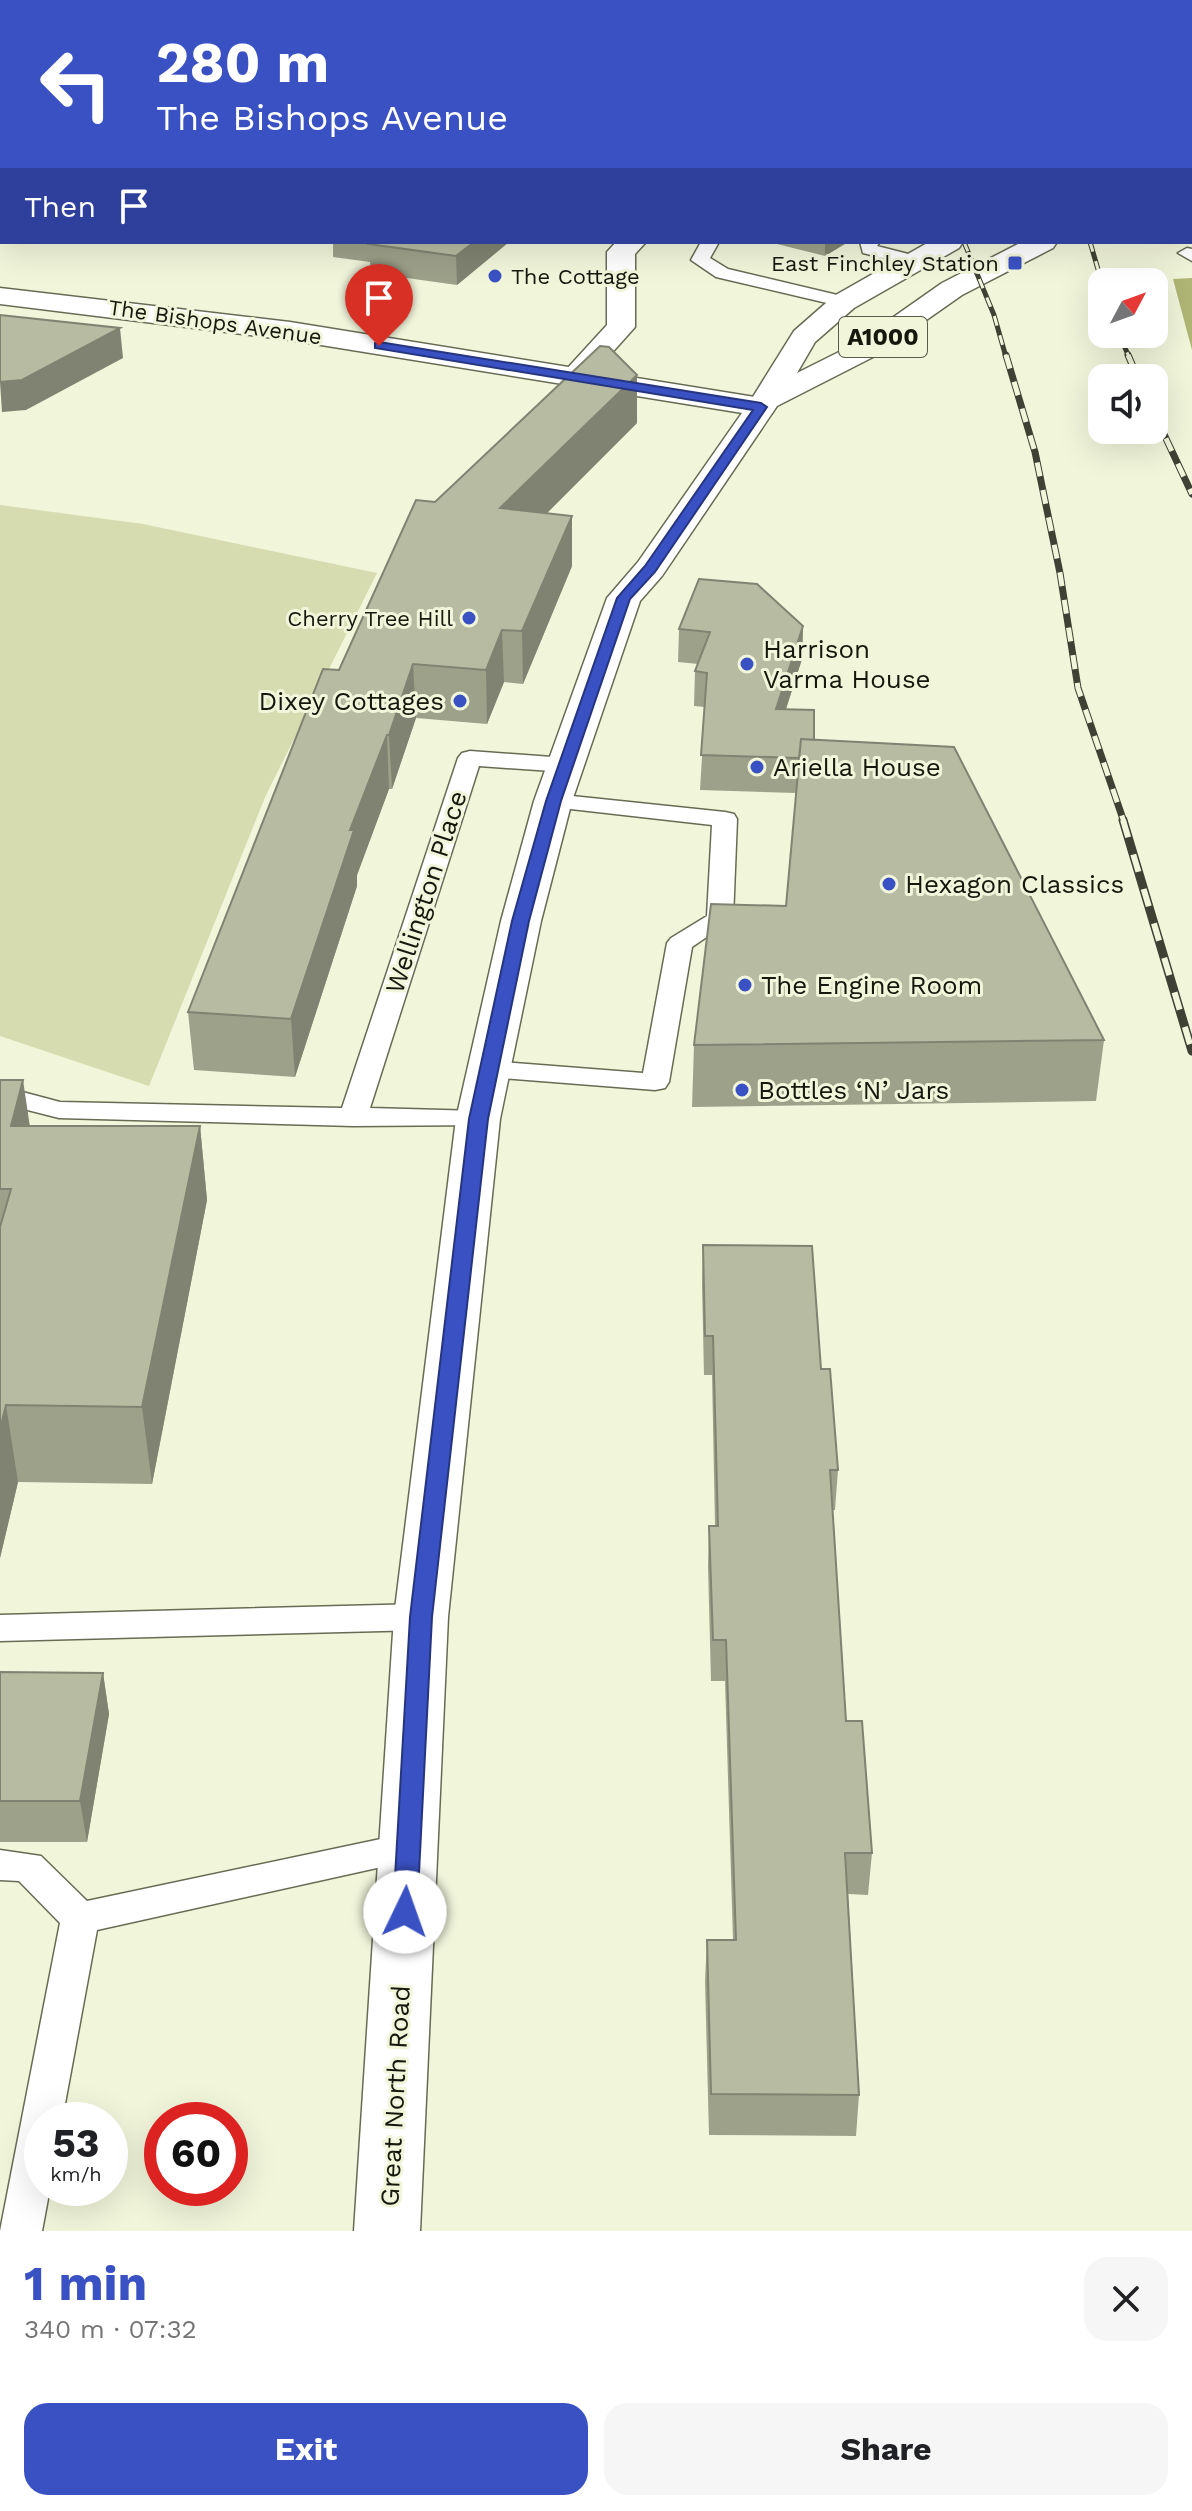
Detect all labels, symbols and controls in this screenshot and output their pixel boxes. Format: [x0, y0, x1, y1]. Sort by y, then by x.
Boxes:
text: 280 m [156, 30, 329, 96]
icon: left [24, 32, 128, 136]
text: The Bishops Avenue [156, 97, 508, 139]
icon: arrive [112, 184, 156, 228]
text: Then [24, 189, 96, 224]
place label: East Finchley Station [771, 251, 999, 276]
marker: East Finchley Station [1006, 254, 1024, 272]
pin [345, 264, 413, 346]
place label: The Cottage [511, 264, 640, 289]
marker: The Cottage [486, 267, 504, 285]
north arrow [1088, 268, 1168, 348]
map controls [1088, 268, 1168, 444]
icon: arrive [357, 276, 401, 320]
street label: The Bishops Avenue [107, 295, 323, 349]
road number: A1000 [839, 317, 927, 357]
button: sound [1088, 364, 1168, 444]
place label: Cherry Tree Hill [287, 606, 453, 631]
marker: Cherry Tree Hill [460, 609, 478, 627]
place label: Harrison Varma House [763, 634, 931, 694]
marker: Harrison Varma House [738, 655, 756, 673]
place label: Dixey Cottages [259, 686, 444, 716]
marker: Dixey Cottages [451, 692, 469, 710]
place label: Ariella House [773, 752, 941, 782]
marker: Ariella House [748, 758, 766, 776]
street label: Wellington Place [379, 787, 473, 997]
place label: Hexagon Classics [905, 869, 1124, 899]
marker: Hexagon Classics [880, 875, 898, 893]
place label: The Engine Room [761, 970, 982, 1000]
marker: The Engine Room [736, 976, 754, 994]
place label: Bottles ‘N’ Jars [758, 1075, 949, 1105]
marker: Bottles ‘N’ Jars [733, 1081, 751, 1099]
position arrow [363, 1870, 447, 1954]
street label: Great North Road [374, 1985, 416, 2207]
speed limit sign: 60 [144, 2102, 248, 2206]
text: 53 [52, 2120, 100, 2167]
text: km/h [50, 2162, 102, 2186]
text: 1 min [24, 2255, 147, 2312]
button: close [1084, 2257, 1168, 2341]
text: 340 m · 07:32 [24, 2314, 197, 2344]
button: Exit [24, 2403, 588, 2495]
button: Share [604, 2403, 1168, 2495]

